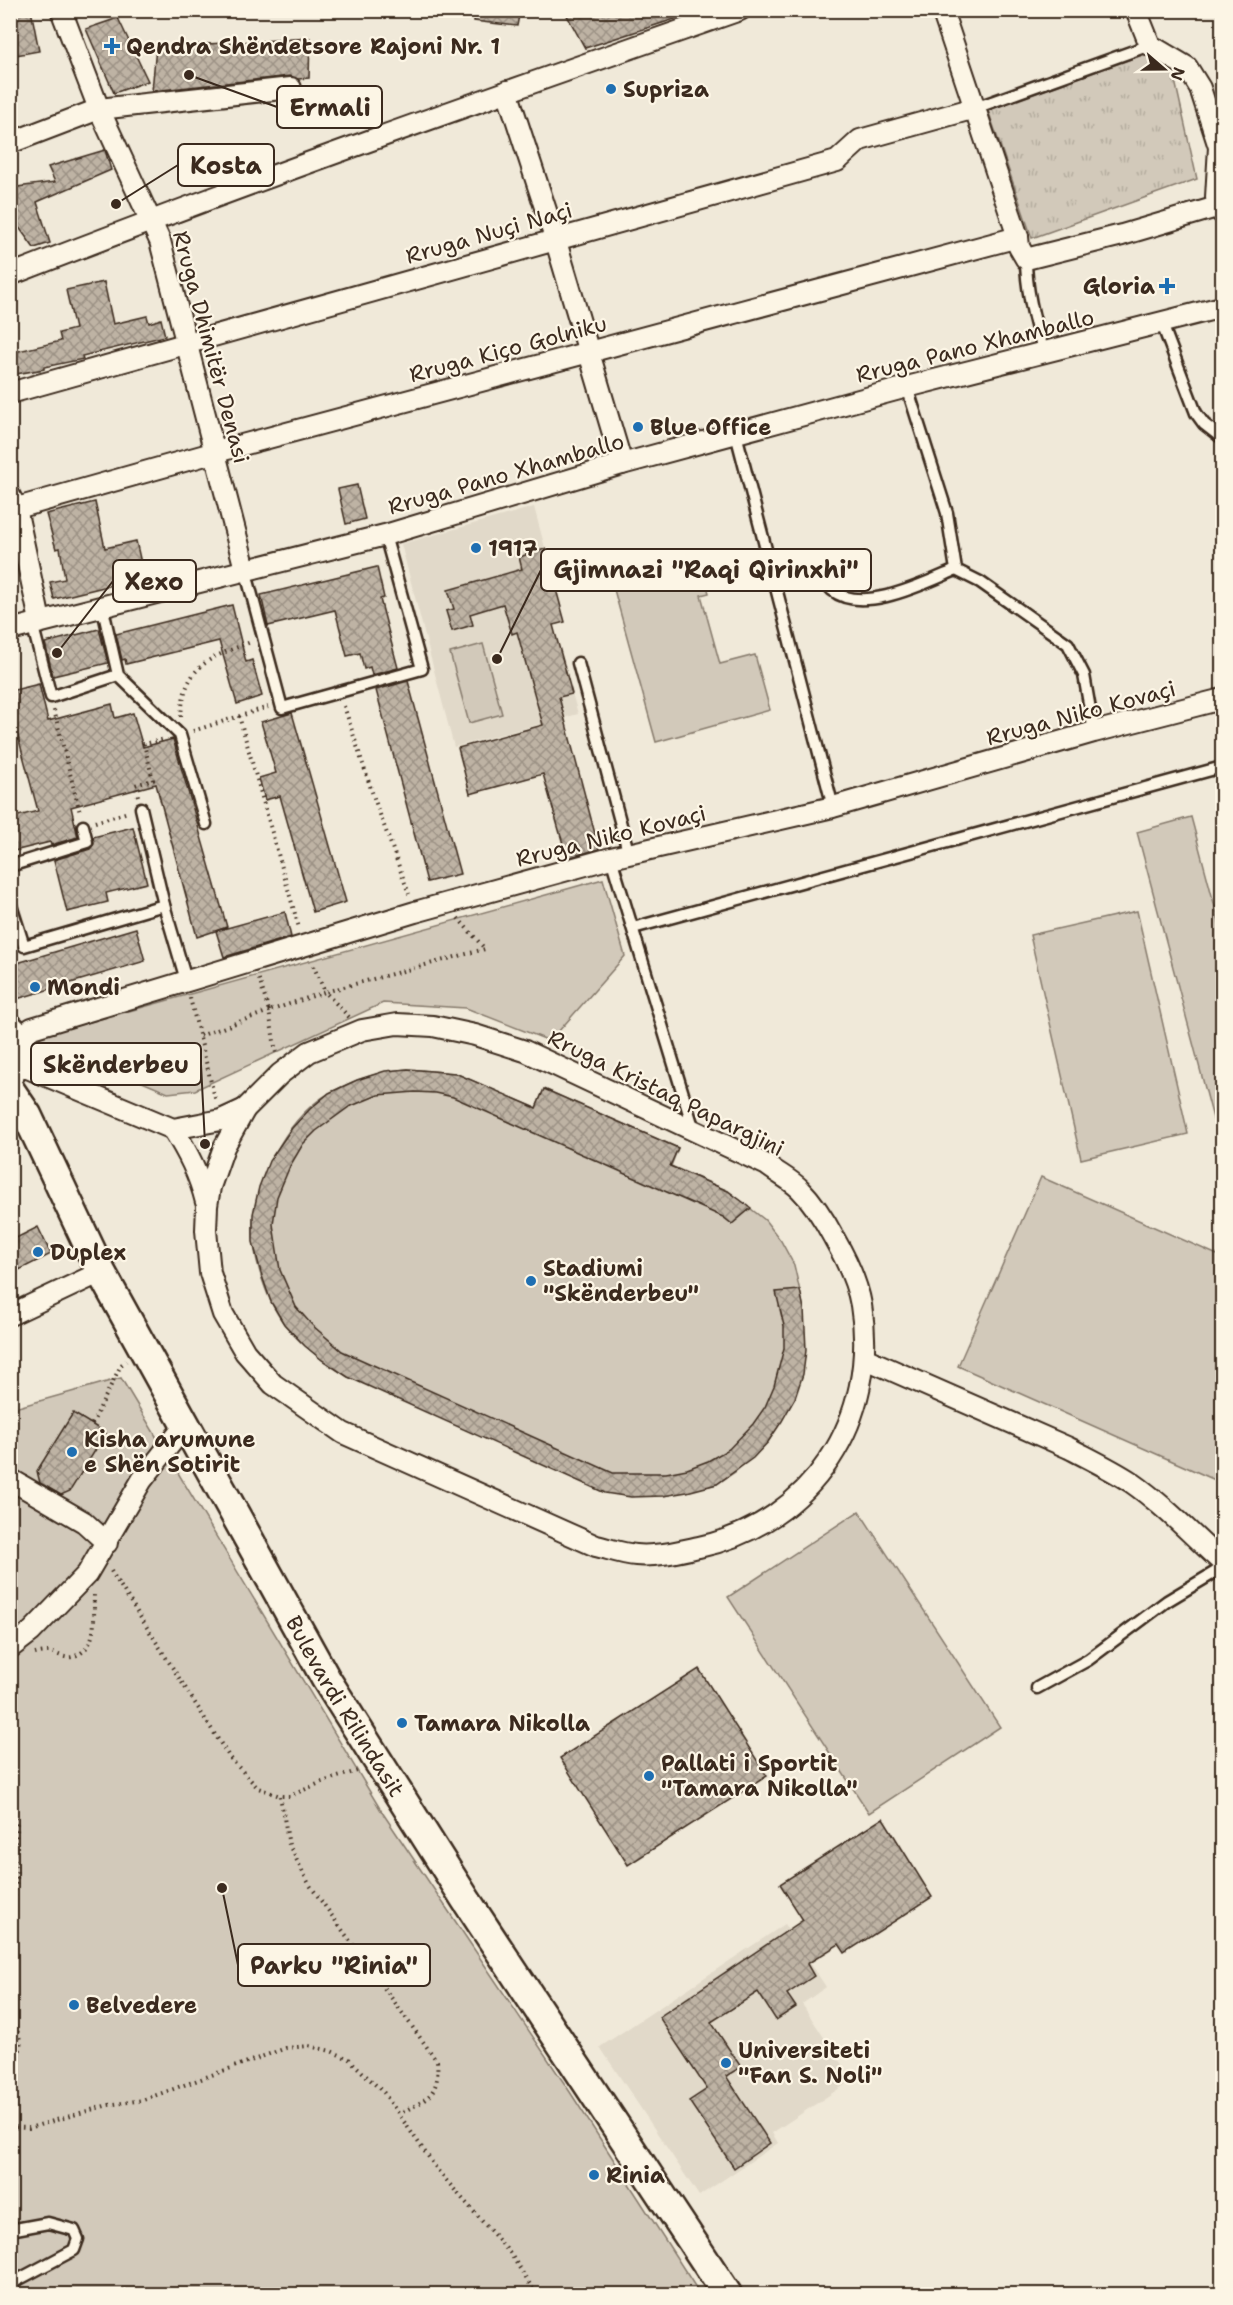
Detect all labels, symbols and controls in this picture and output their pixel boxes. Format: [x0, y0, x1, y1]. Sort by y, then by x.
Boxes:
place label: Qendra Shëndetsore Rajoni Nr. 1 [126, 32, 500, 61]
marker: Qendra Shëndetsore Rajoni Nr. 1 [103, 37, 121, 55]
north arrow [1134, 39, 1194, 99]
text: N [1166, 64, 1190, 84]
place label: Supriza [623, 75, 709, 104]
marker: Supriza [604, 82, 618, 96]
callout: Ermali [277, 86, 382, 128]
text: Ermali [289, 92, 371, 124]
callout: Kosta [178, 144, 274, 186]
text: Kosta [190, 150, 263, 182]
street label: Rruga Nuçi Naçi [402, 195, 576, 271]
street label: Rruga Dhimitër Denasi [166, 228, 256, 466]
place label: Gloria [1083, 272, 1155, 301]
marker: Gloria [1160, 279, 1174, 293]
street label: Rruga Pano Xhamballo [853, 302, 1097, 390]
street label: Rruga Kiço Golniku [406, 309, 610, 389]
place label: Blue Office [650, 413, 771, 442]
marker: Blue Office [631, 420, 645, 434]
street label: Rruga Pano Xhamballo [385, 426, 627, 522]
place label: 1917 [488, 534, 538, 563]
marker: 1917 [469, 541, 483, 555]
callout: Gjimnazi "Raqi Qirinxhi" [541, 549, 871, 591]
text: Gjimnazi "Raqi Qirinxhi" [553, 554, 859, 586]
callout: Xexo [113, 560, 196, 602]
text: Xexo [124, 566, 184, 598]
street label: Rruga Niko Kovaçi [983, 674, 1179, 752]
street label: Rruga Niko Kovaçi [513, 798, 709, 874]
place label: Mondi [47, 973, 120, 1002]
marker: Mondi [28, 980, 42, 994]
street label: Rruga Kristaq Papargjini [543, 1023, 789, 1163]
callout: Skënderbeu [31, 1043, 201, 1085]
text: Skënderbeu [43, 1049, 189, 1081]
place label: Duplex [50, 1238, 126, 1267]
marker: Duplex [31, 1245, 45, 1259]
place label: Stadiumi "Skënderbeu" [543, 1254, 699, 1308]
marker: Stadiumi "Skënderbeu" [524, 1274, 538, 1288]
place label: Kisha arumune e Shën Sotirit [84, 1425, 255, 1479]
marker: Kisha arumune e Shën Sotirit [65, 1445, 79, 1459]
street label: Bulevardi Rilindasit [279, 1610, 411, 1802]
place label: Tamara Nikolla [414, 1709, 590, 1738]
marker: Tamara Nikolla [395, 1716, 409, 1730]
place label: Pallati i Sportit "Tamara Nikolla" [661, 1749, 858, 1803]
marker: Pallati i Sportit "Tamara Nikolla" [642, 1769, 656, 1783]
callout: Parku "Rinia" [238, 1944, 430, 1986]
text: Parku "Rinia" [250, 1950, 418, 1982]
place label: Belvedere [86, 1991, 197, 2020]
marker: Belvedere [67, 1998, 81, 2012]
place label: Universiteti "Fan S. Noli" [738, 2036, 883, 2090]
marker: Universiteti "Fan S. Noli" [719, 2056, 733, 2070]
place label: Rinia [606, 2161, 665, 2190]
marker: Rinia [587, 2168, 601, 2182]

